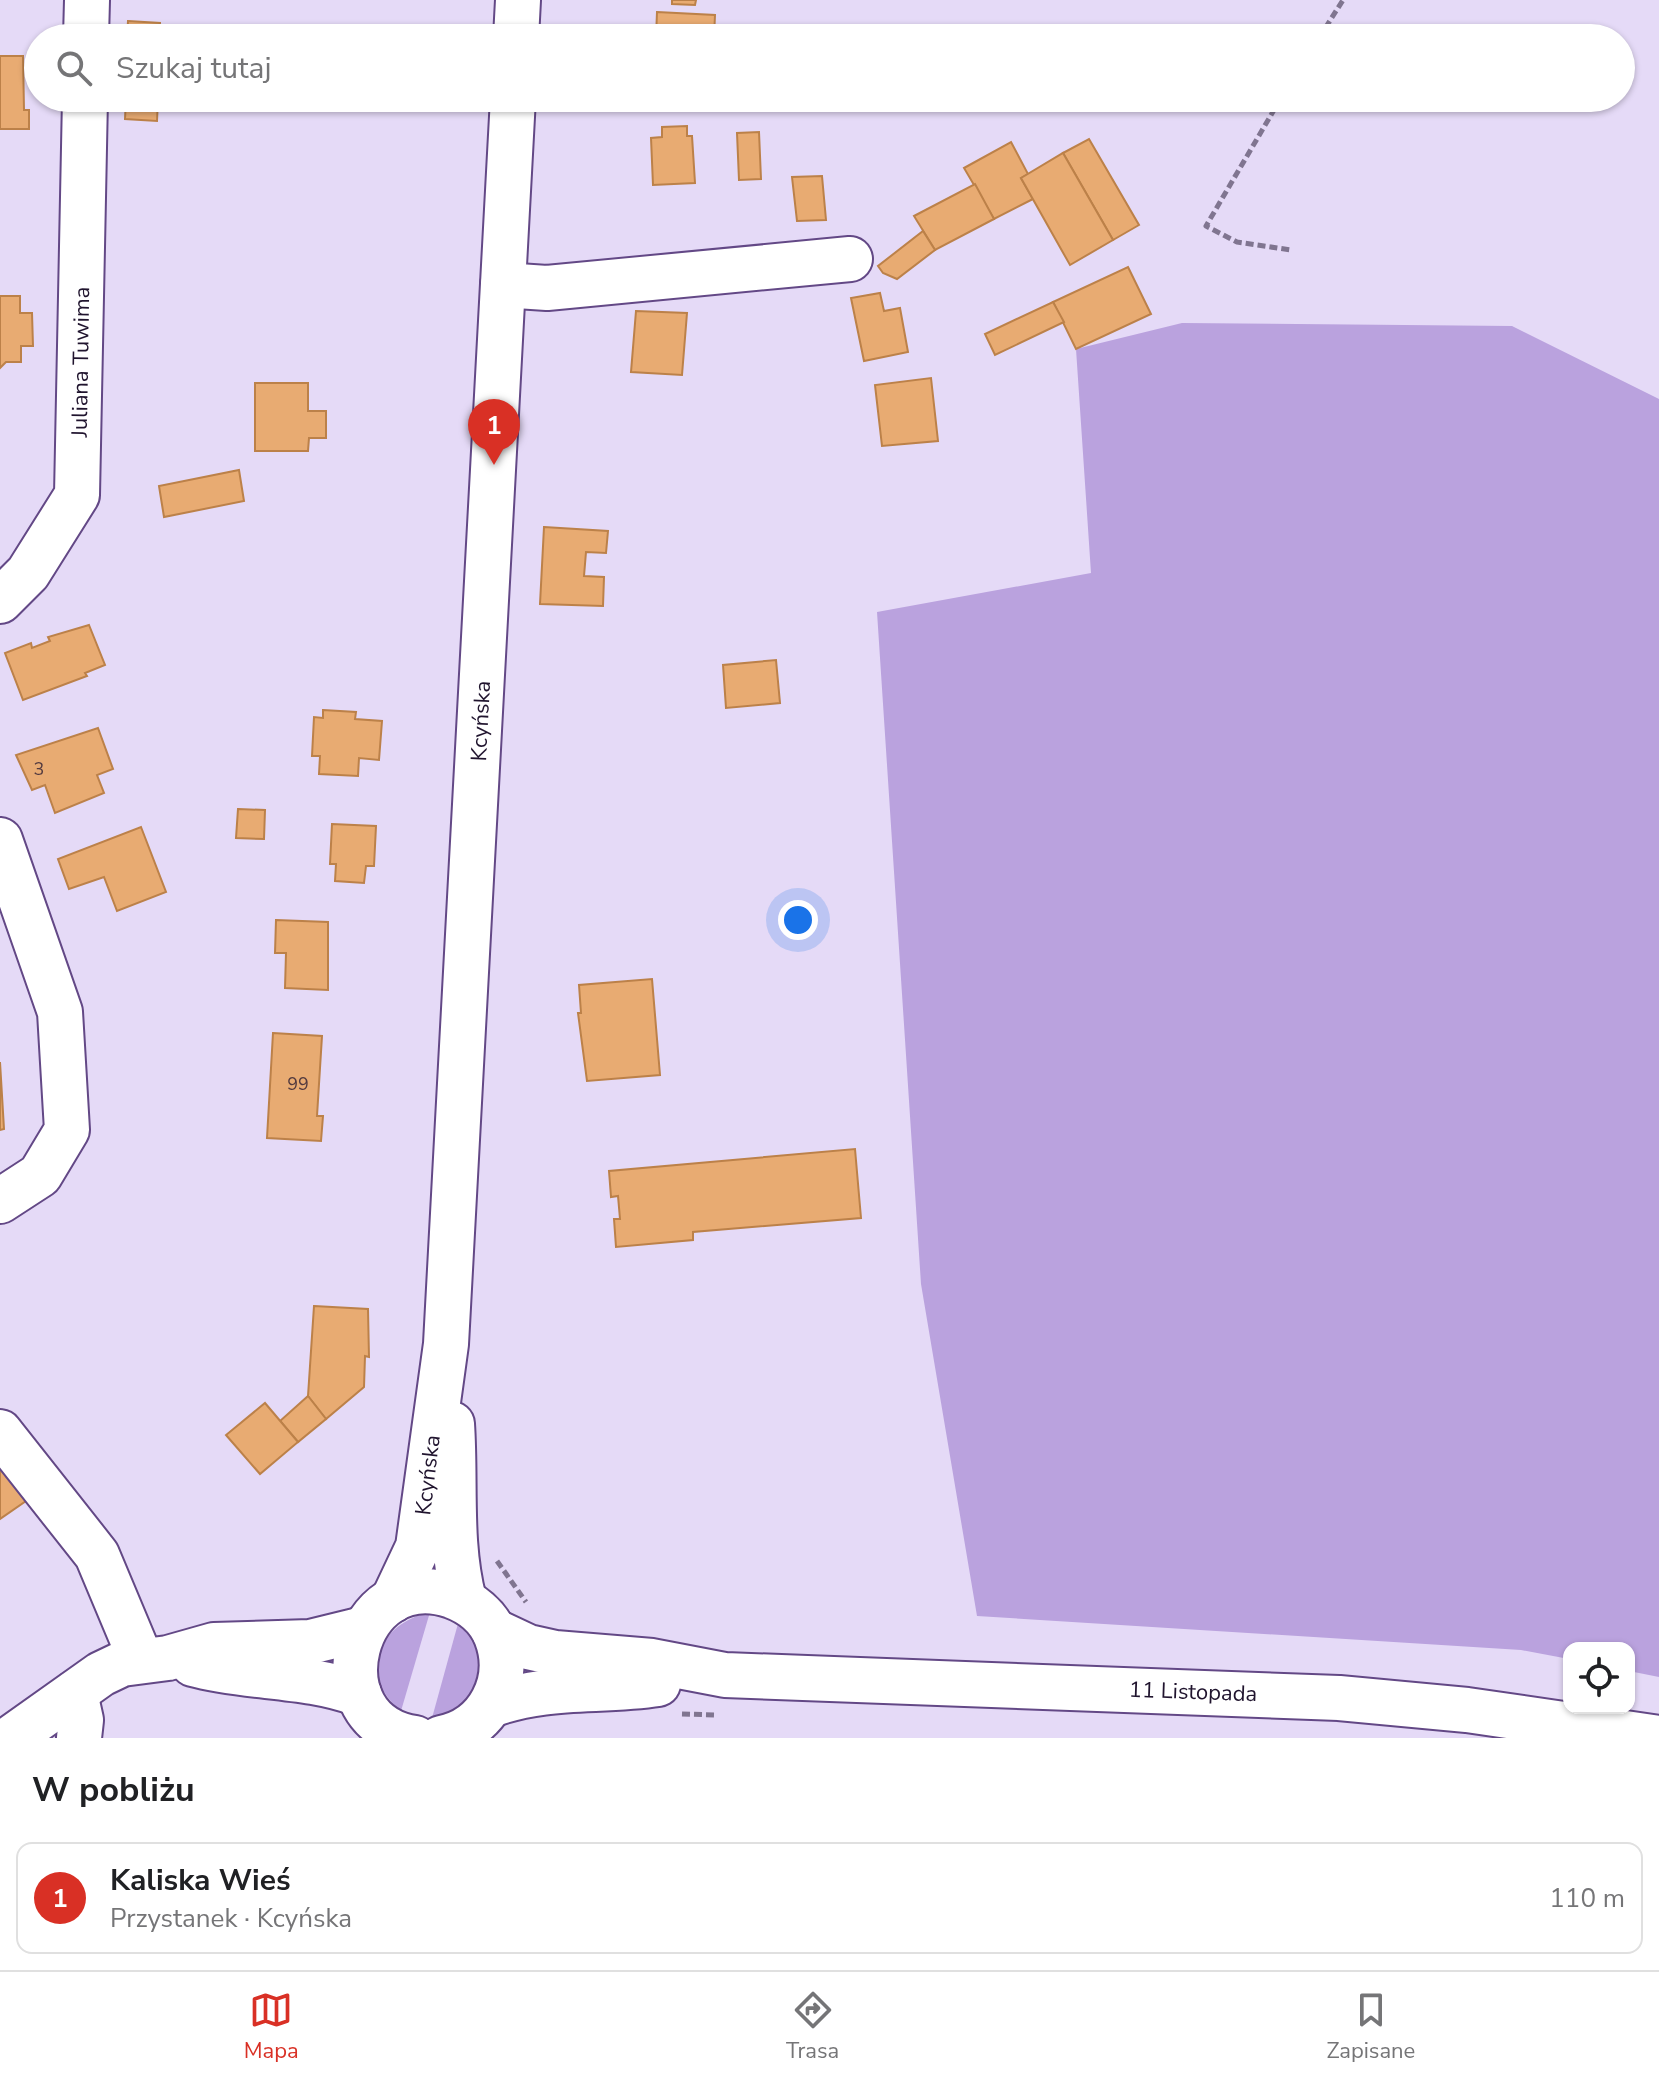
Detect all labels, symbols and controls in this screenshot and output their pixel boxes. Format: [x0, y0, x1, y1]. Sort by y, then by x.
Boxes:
search box [24, 24, 1635, 112]
icon: search [52, 46, 96, 90]
text: Szukaj tutaj [116, 48, 272, 89]
street label: Juliana Tuwima [65, 286, 97, 439]
pin: 1 [468, 399, 520, 465]
street label: Kcyńska [464, 680, 498, 762]
house number: 3 [34, 757, 44, 781]
your location [778, 900, 818, 940]
house number: 99 [287, 1072, 309, 1096]
street label: Kcyńska [408, 1433, 448, 1517]
map controls [1563, 1642, 1635, 1714]
button: locate [1563, 1642, 1635, 1714]
street label: 11 Listopada [1128, 1675, 1258, 1709]
text: W pobliżu [32, 1767, 195, 1813]
text: Kaliska Wieś [110, 1860, 291, 1901]
text: 1 [52, 1881, 68, 1916]
text: 110 m [1549, 1881, 1625, 1916]
text: Przystanek · Kcyńska [110, 1901, 352, 1936]
tab: Mapa [244, 1988, 299, 2066]
tab: Trasa [786, 1988, 839, 2066]
tab: Zapisane [1327, 1988, 1415, 2066]

